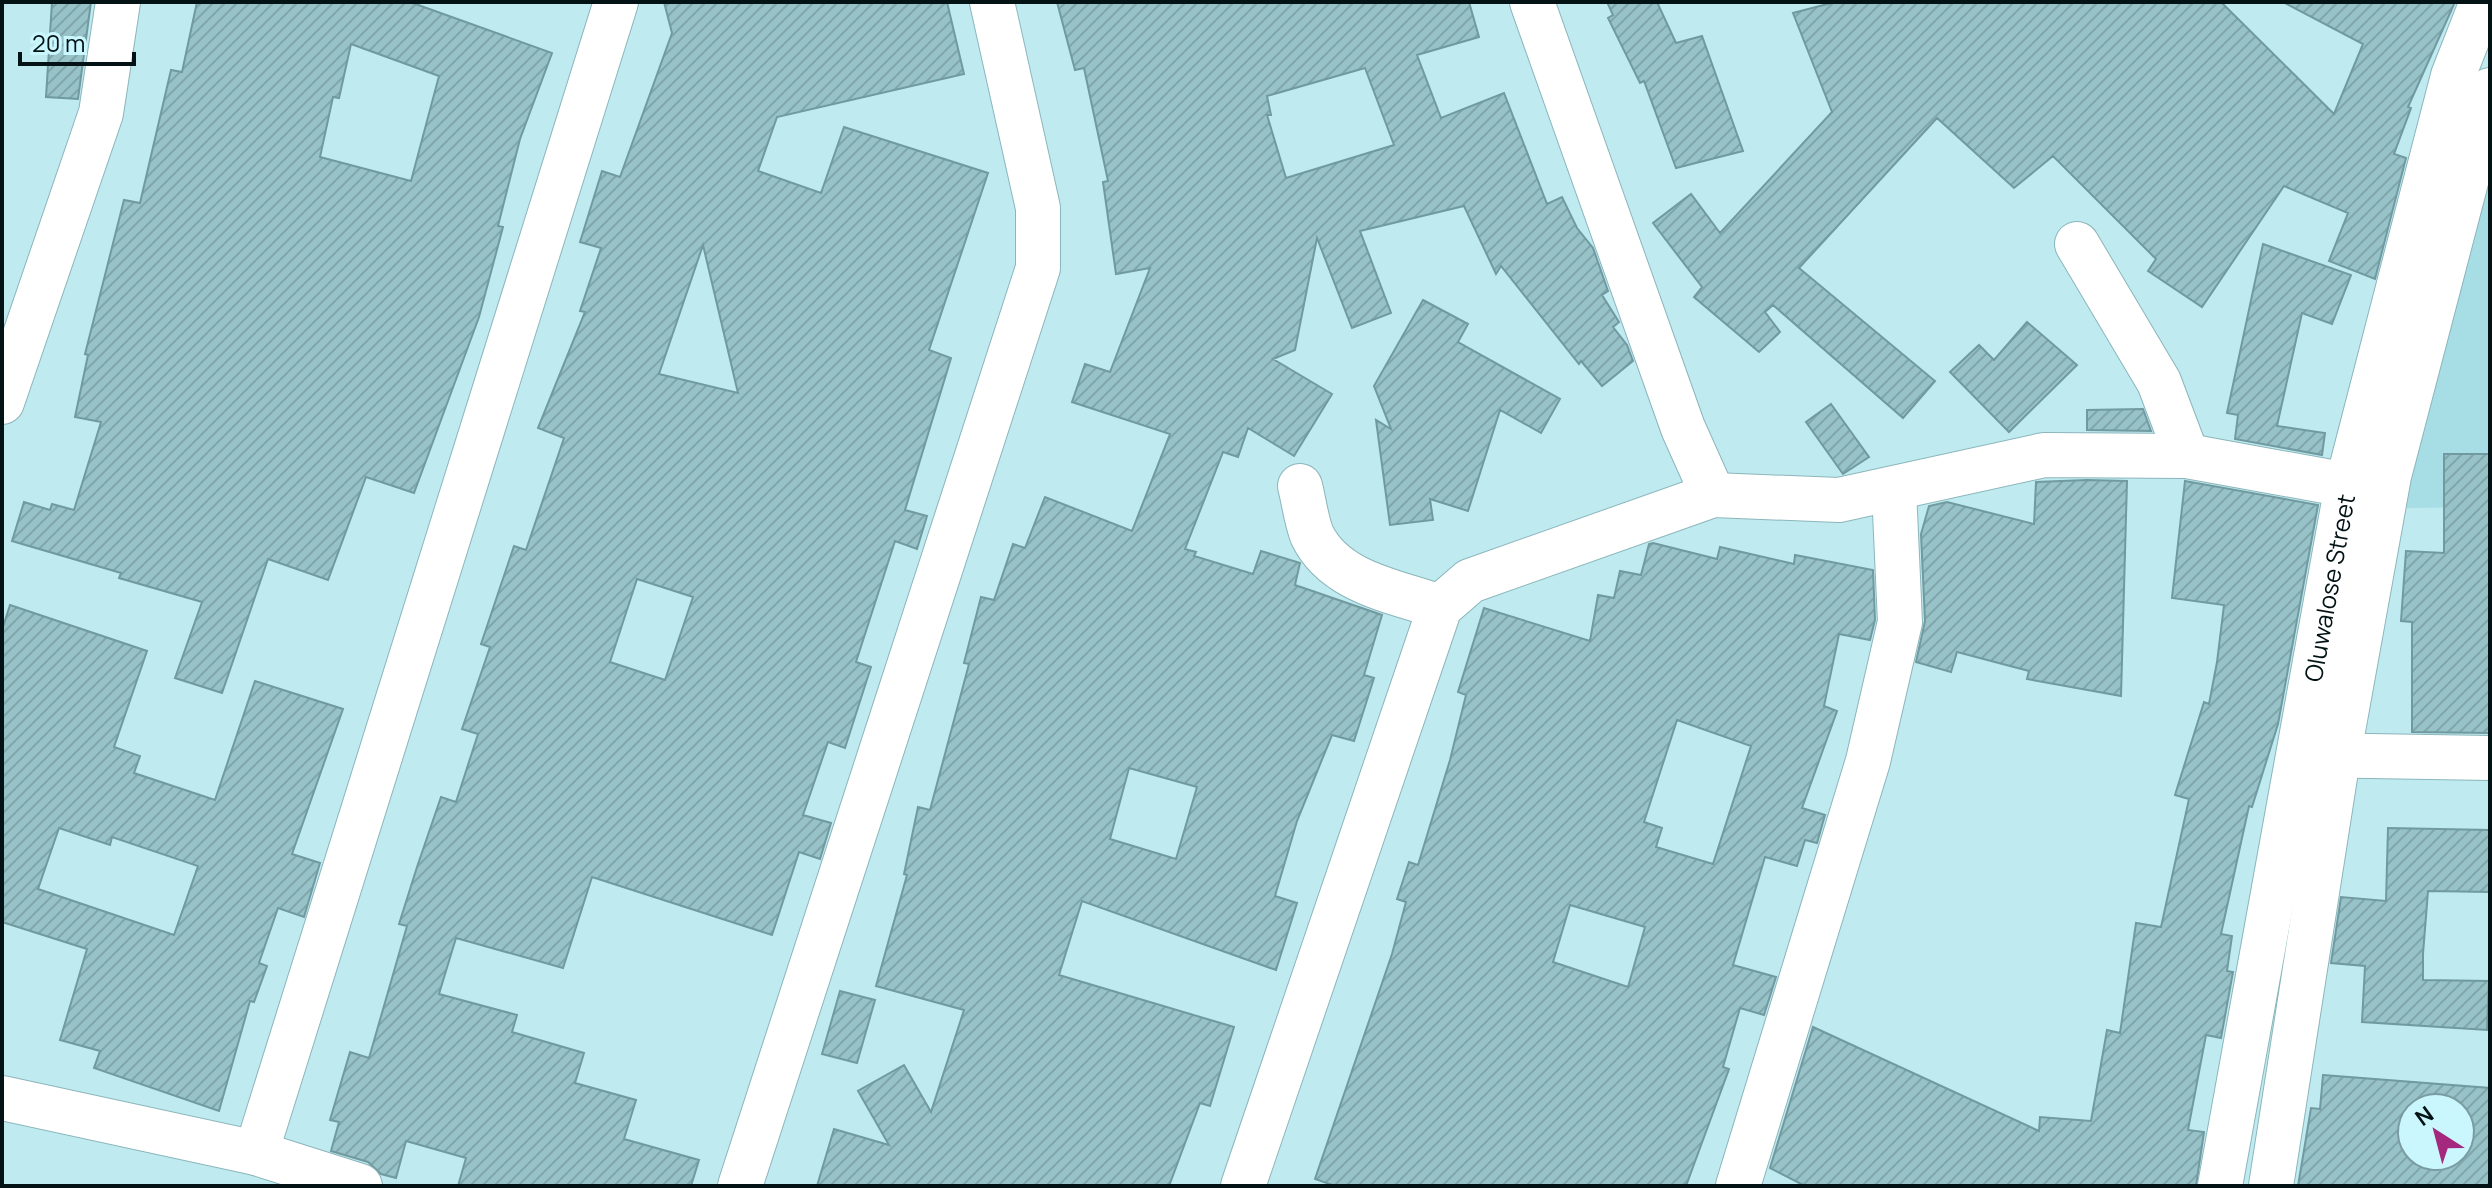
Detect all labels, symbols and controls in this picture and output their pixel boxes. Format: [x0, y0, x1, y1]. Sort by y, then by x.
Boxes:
scale bar [20, 16, 134, 66]
text: 20 m [32, 26, 85, 59]
street label: Oluwalose Street [2295, 491, 2362, 684]
north arrow [2396, 1092, 2476, 1172]
text: N [2409, 1099, 2439, 1133]

